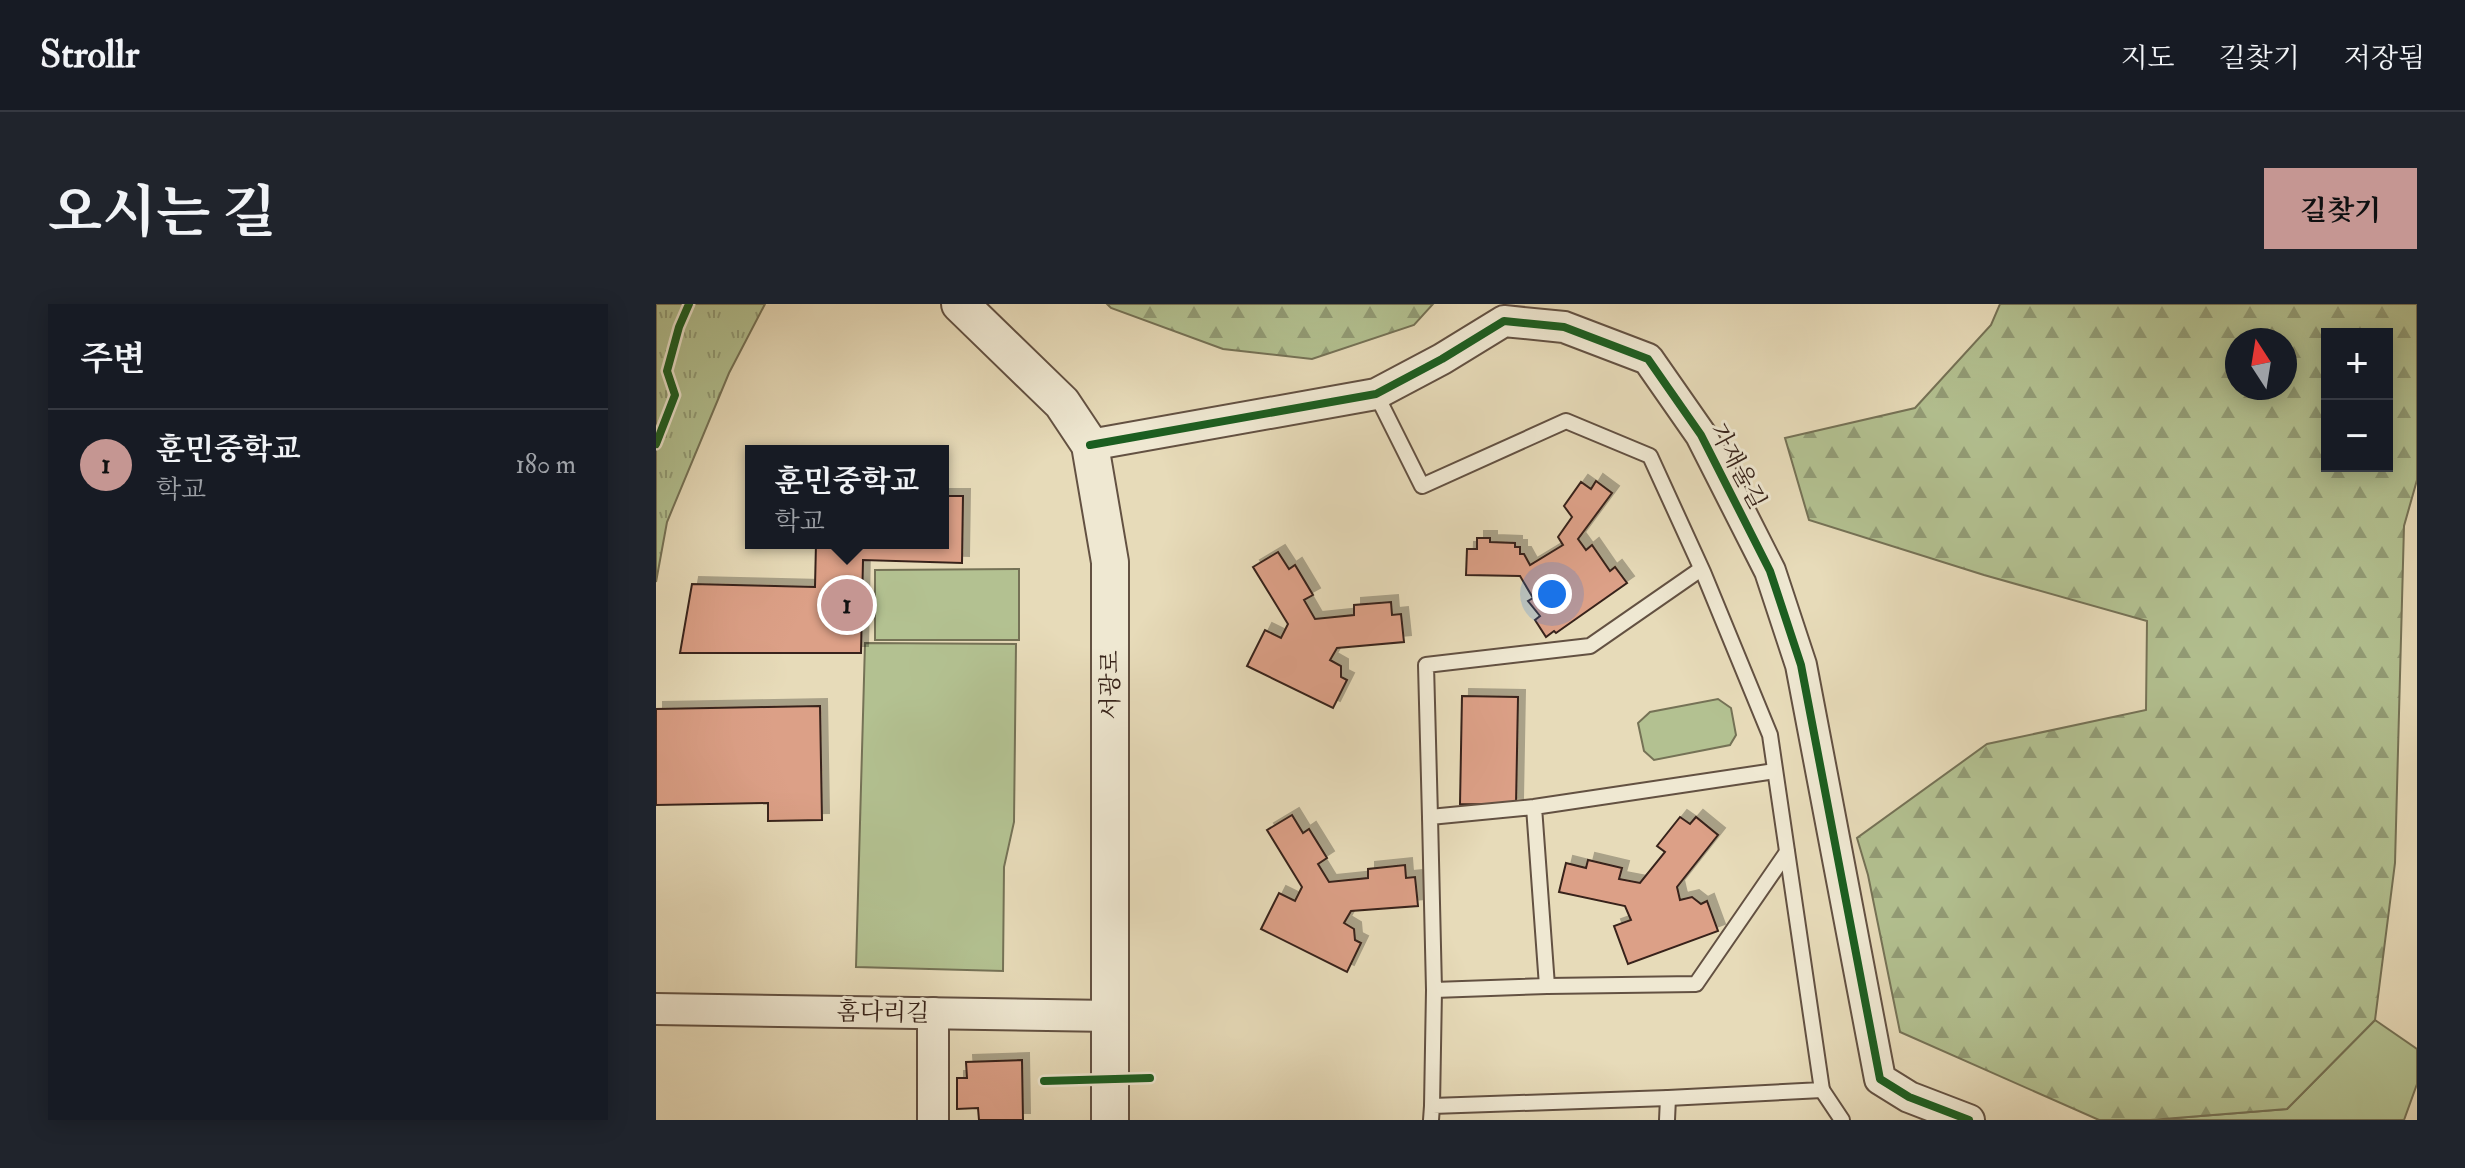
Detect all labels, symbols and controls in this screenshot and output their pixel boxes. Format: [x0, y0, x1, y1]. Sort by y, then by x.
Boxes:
text: Strollr [40, 31, 139, 79]
text: 지도 [2121, 41, 2175, 76]
text: 길찾기 [2219, 41, 2300, 76]
text: 저장됨 [2344, 41, 2425, 76]
button: 길찾기 [2264, 168, 2417, 249]
text: 오시는 길 [48, 178, 276, 249]
north arrow [2225, 328, 2297, 400]
map controls [2321, 328, 2393, 472]
button: + [2321, 328, 2393, 400]
text: 주변 [80, 338, 146, 381]
button: − [2321, 400, 2393, 472]
street label: 가재울길 [1702, 418, 1773, 514]
text: 훈민중학교 [156, 431, 301, 468]
popup [745, 445, 949, 549]
text: 1 [101, 449, 111, 481]
text: 180 m [516, 449, 576, 481]
text: 훈민중학교 [775, 463, 919, 500]
text: 학교 [156, 474, 206, 506]
text: 학교 [775, 506, 825, 538]
your location [1532, 574, 1572, 614]
pin: 1 [821, 575, 873, 635]
street label: 서광로 [1095, 650, 1126, 720]
street label: 홈다리길 [836, 996, 930, 1029]

